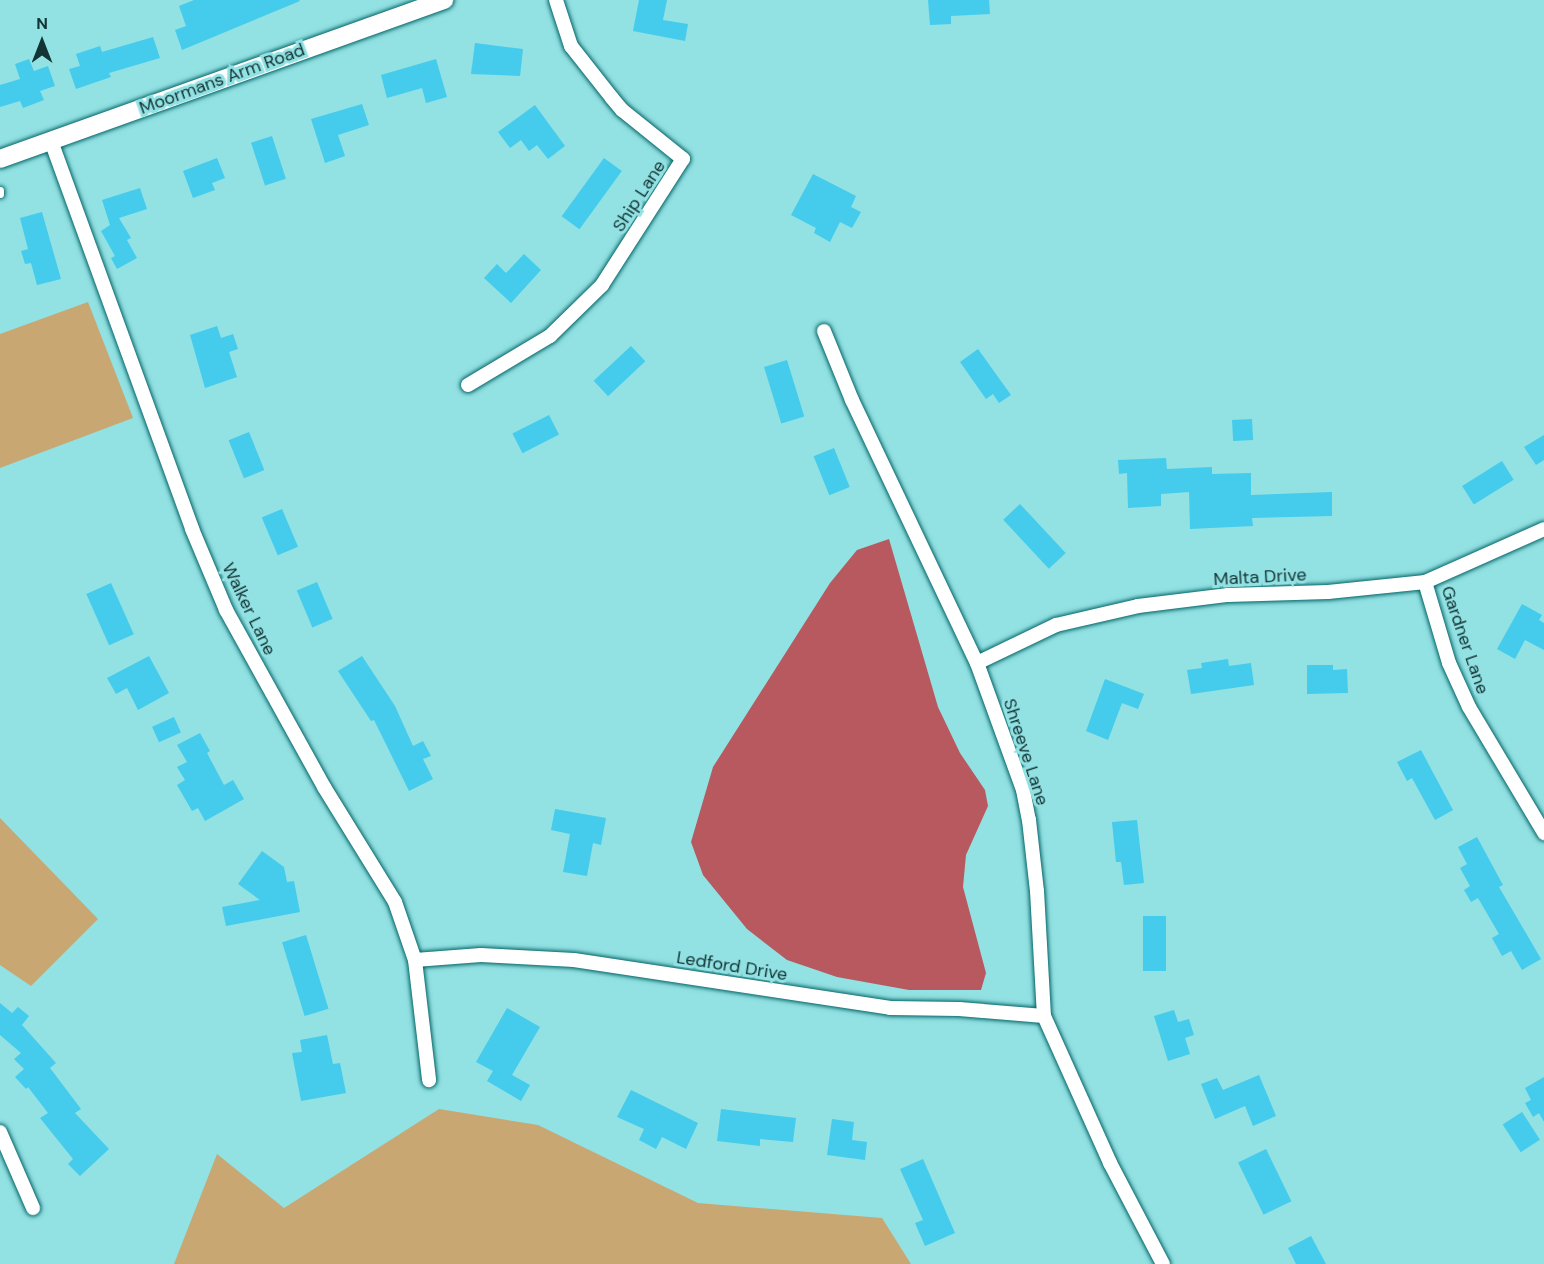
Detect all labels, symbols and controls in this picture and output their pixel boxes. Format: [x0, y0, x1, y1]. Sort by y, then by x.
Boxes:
north arrow [12, 12, 72, 72]
text: N [36, 13, 48, 34]
street label: Moormans Arm Road [136, 39, 308, 119]
street label: Ship Lane [608, 156, 670, 236]
street label: Walker Lane [217, 559, 281, 659]
street label: Malta Drive [1213, 564, 1307, 590]
street label: Gardner Lane [1436, 583, 1494, 697]
street label: Shreeve Lane [999, 696, 1053, 808]
street label: Ledford Drive [675, 947, 789, 985]

